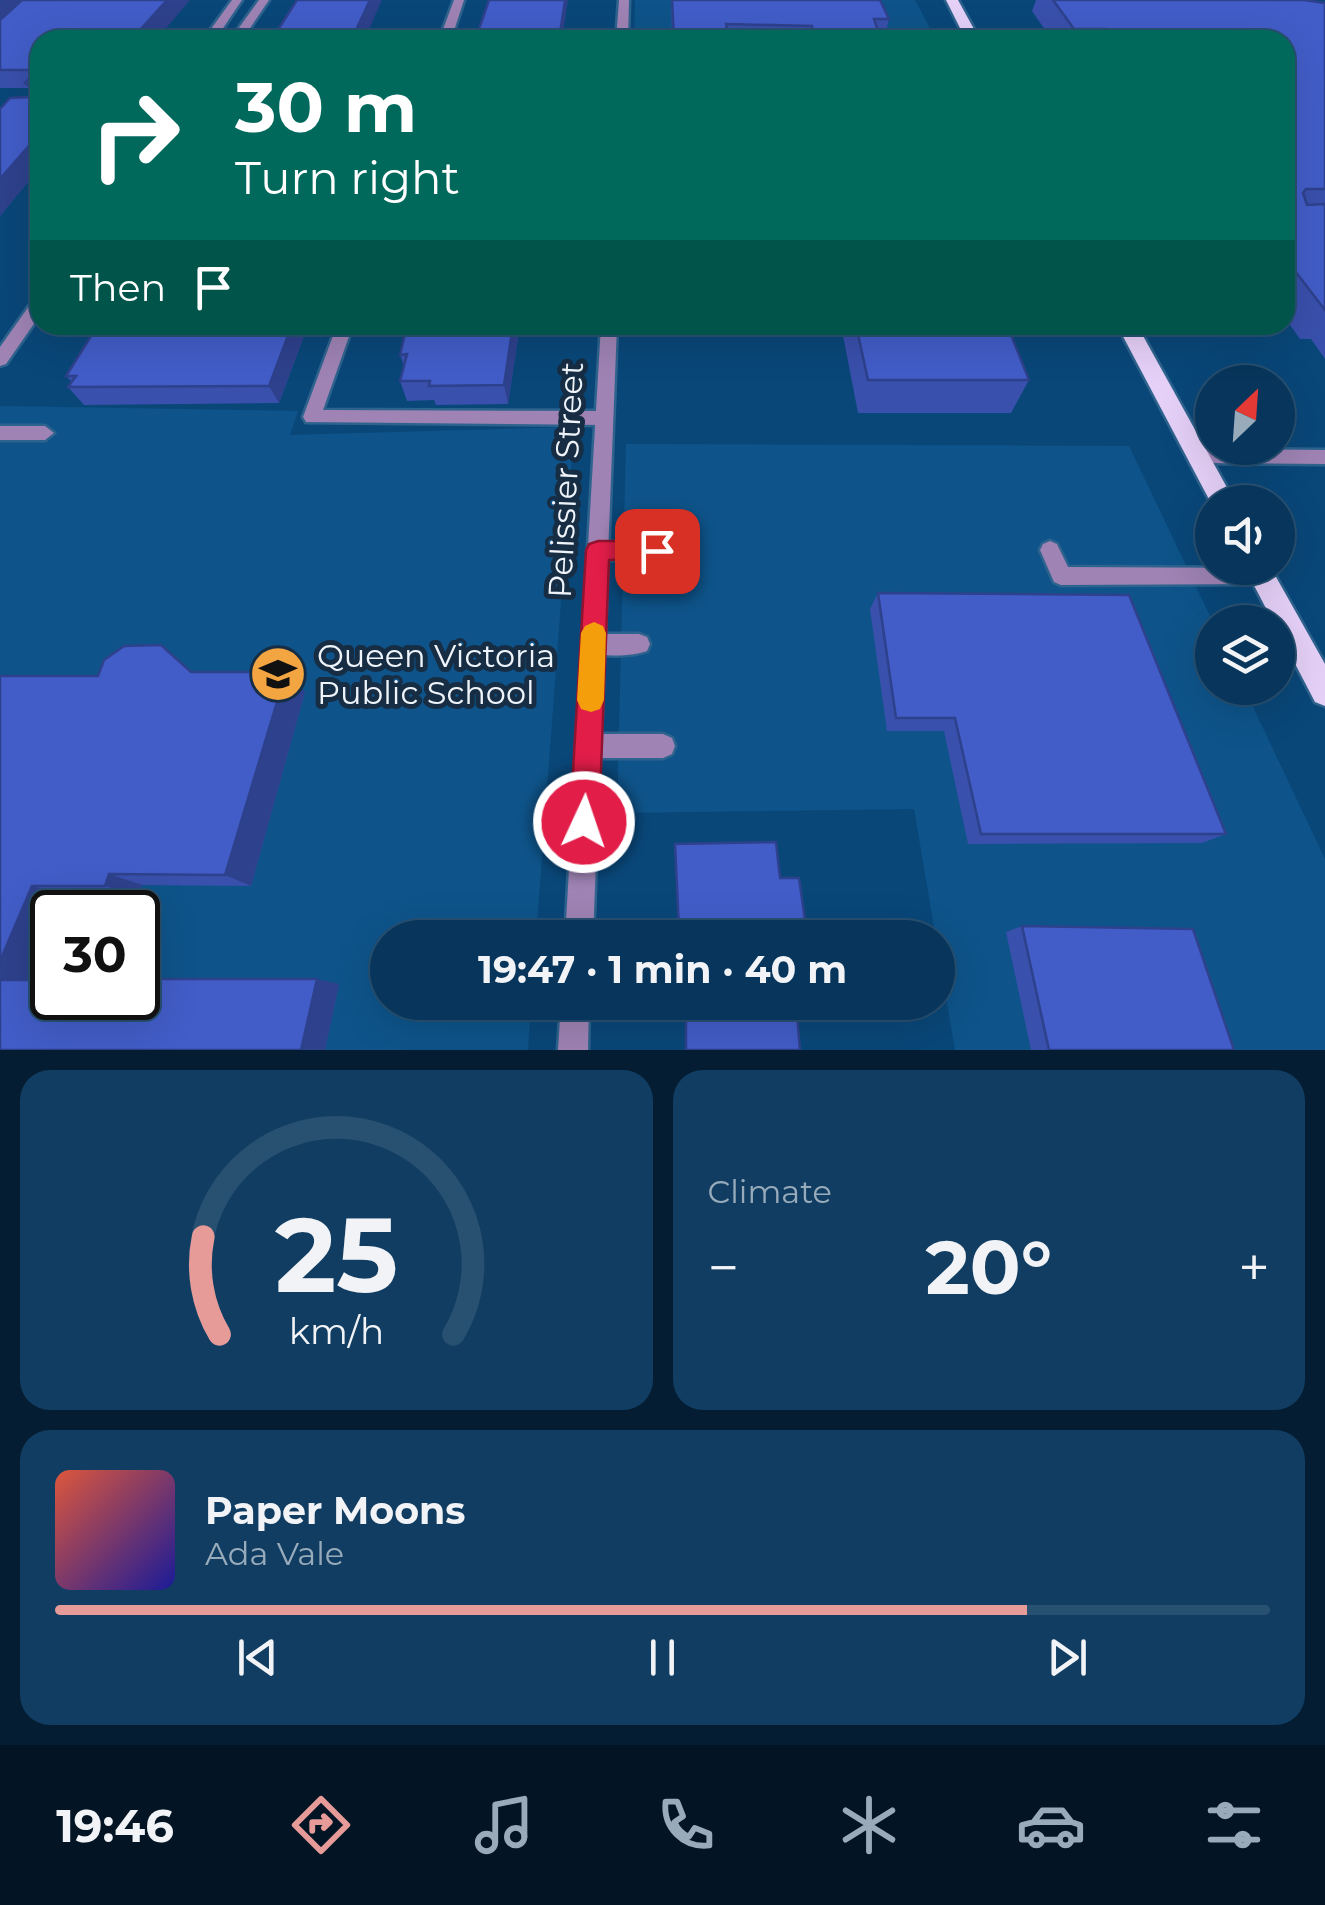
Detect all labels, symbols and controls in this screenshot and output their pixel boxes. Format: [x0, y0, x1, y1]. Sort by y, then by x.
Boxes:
text: 30 m [235, 64, 417, 150]
icon: right [70, 70, 200, 200]
text: Turn right [235, 150, 460, 205]
icon: arrive [186, 260, 241, 315]
text: Then [70, 264, 166, 311]
street label: Pelissier Street [540, 361, 591, 599]
north arrow [1195, 365, 1295, 465]
map controls [1195, 365, 1295, 705]
button: sound [1195, 485, 1295, 585]
pin [615, 509, 700, 594]
icon: arrive [630, 524, 685, 579]
button: layers [1195, 605, 1295, 705]
place label: Queen Victoria Public School [317, 636, 555, 712]
school or university icon: Queen Victoria Public School [248, 644, 308, 704]
position arrow [532, 770, 636, 874]
speed limit sign: 30 [30, 890, 160, 1020]
text: 19:47 · 1 min · 40 m [478, 946, 847, 993]
text: Climate [708, 1172, 832, 1211]
text: 25 [275, 1191, 398, 1318]
text: 20° [925, 1221, 1052, 1313]
text: − [708, 1234, 739, 1301]
text: + [1238, 1234, 1270, 1301]
text: km/h [289, 1309, 384, 1353]
text: Paper Moons [205, 1487, 466, 1534]
text: Ada Vale [205, 1534, 344, 1573]
icon: previous [230, 1630, 285, 1685]
icon: pause [635, 1630, 690, 1685]
icon: next [1040, 1630, 1095, 1685]
icon: directions [286, 1790, 356, 1860]
icon: music [469, 1790, 539, 1860]
icon: phone [651, 1790, 721, 1860]
icon: climate [834, 1790, 904, 1860]
icon: car [1016, 1790, 1086, 1860]
icon: filters [1199, 1790, 1269, 1860]
text: 19:46 [56, 1798, 174, 1853]

